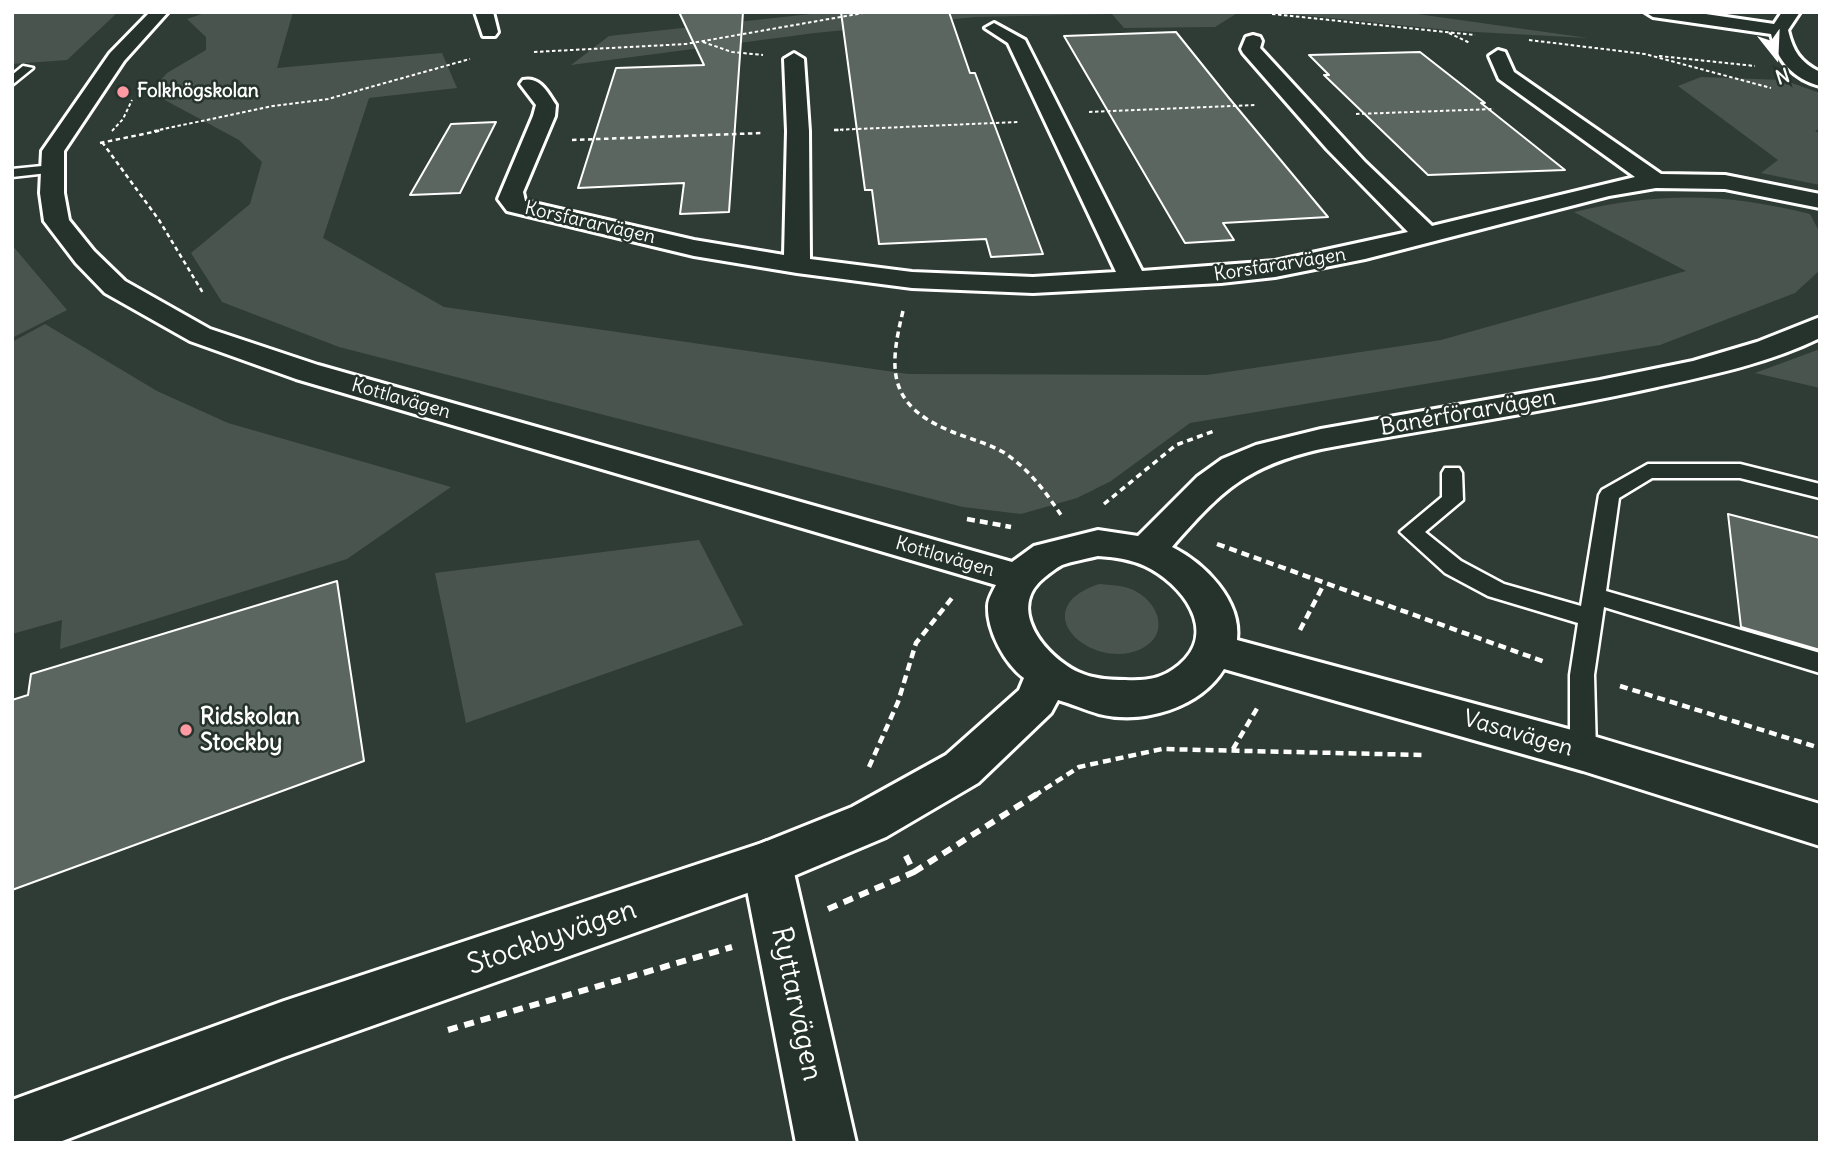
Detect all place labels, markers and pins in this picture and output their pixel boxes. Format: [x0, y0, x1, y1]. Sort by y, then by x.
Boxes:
place label: Folkhögskolan [137, 81, 259, 103]
marker: Folkhögskolan [115, 84, 131, 100]
place label: Ridskolan Stockby [200, 703, 300, 757]
marker: Ridskolan Stockby [178, 722, 194, 738]

